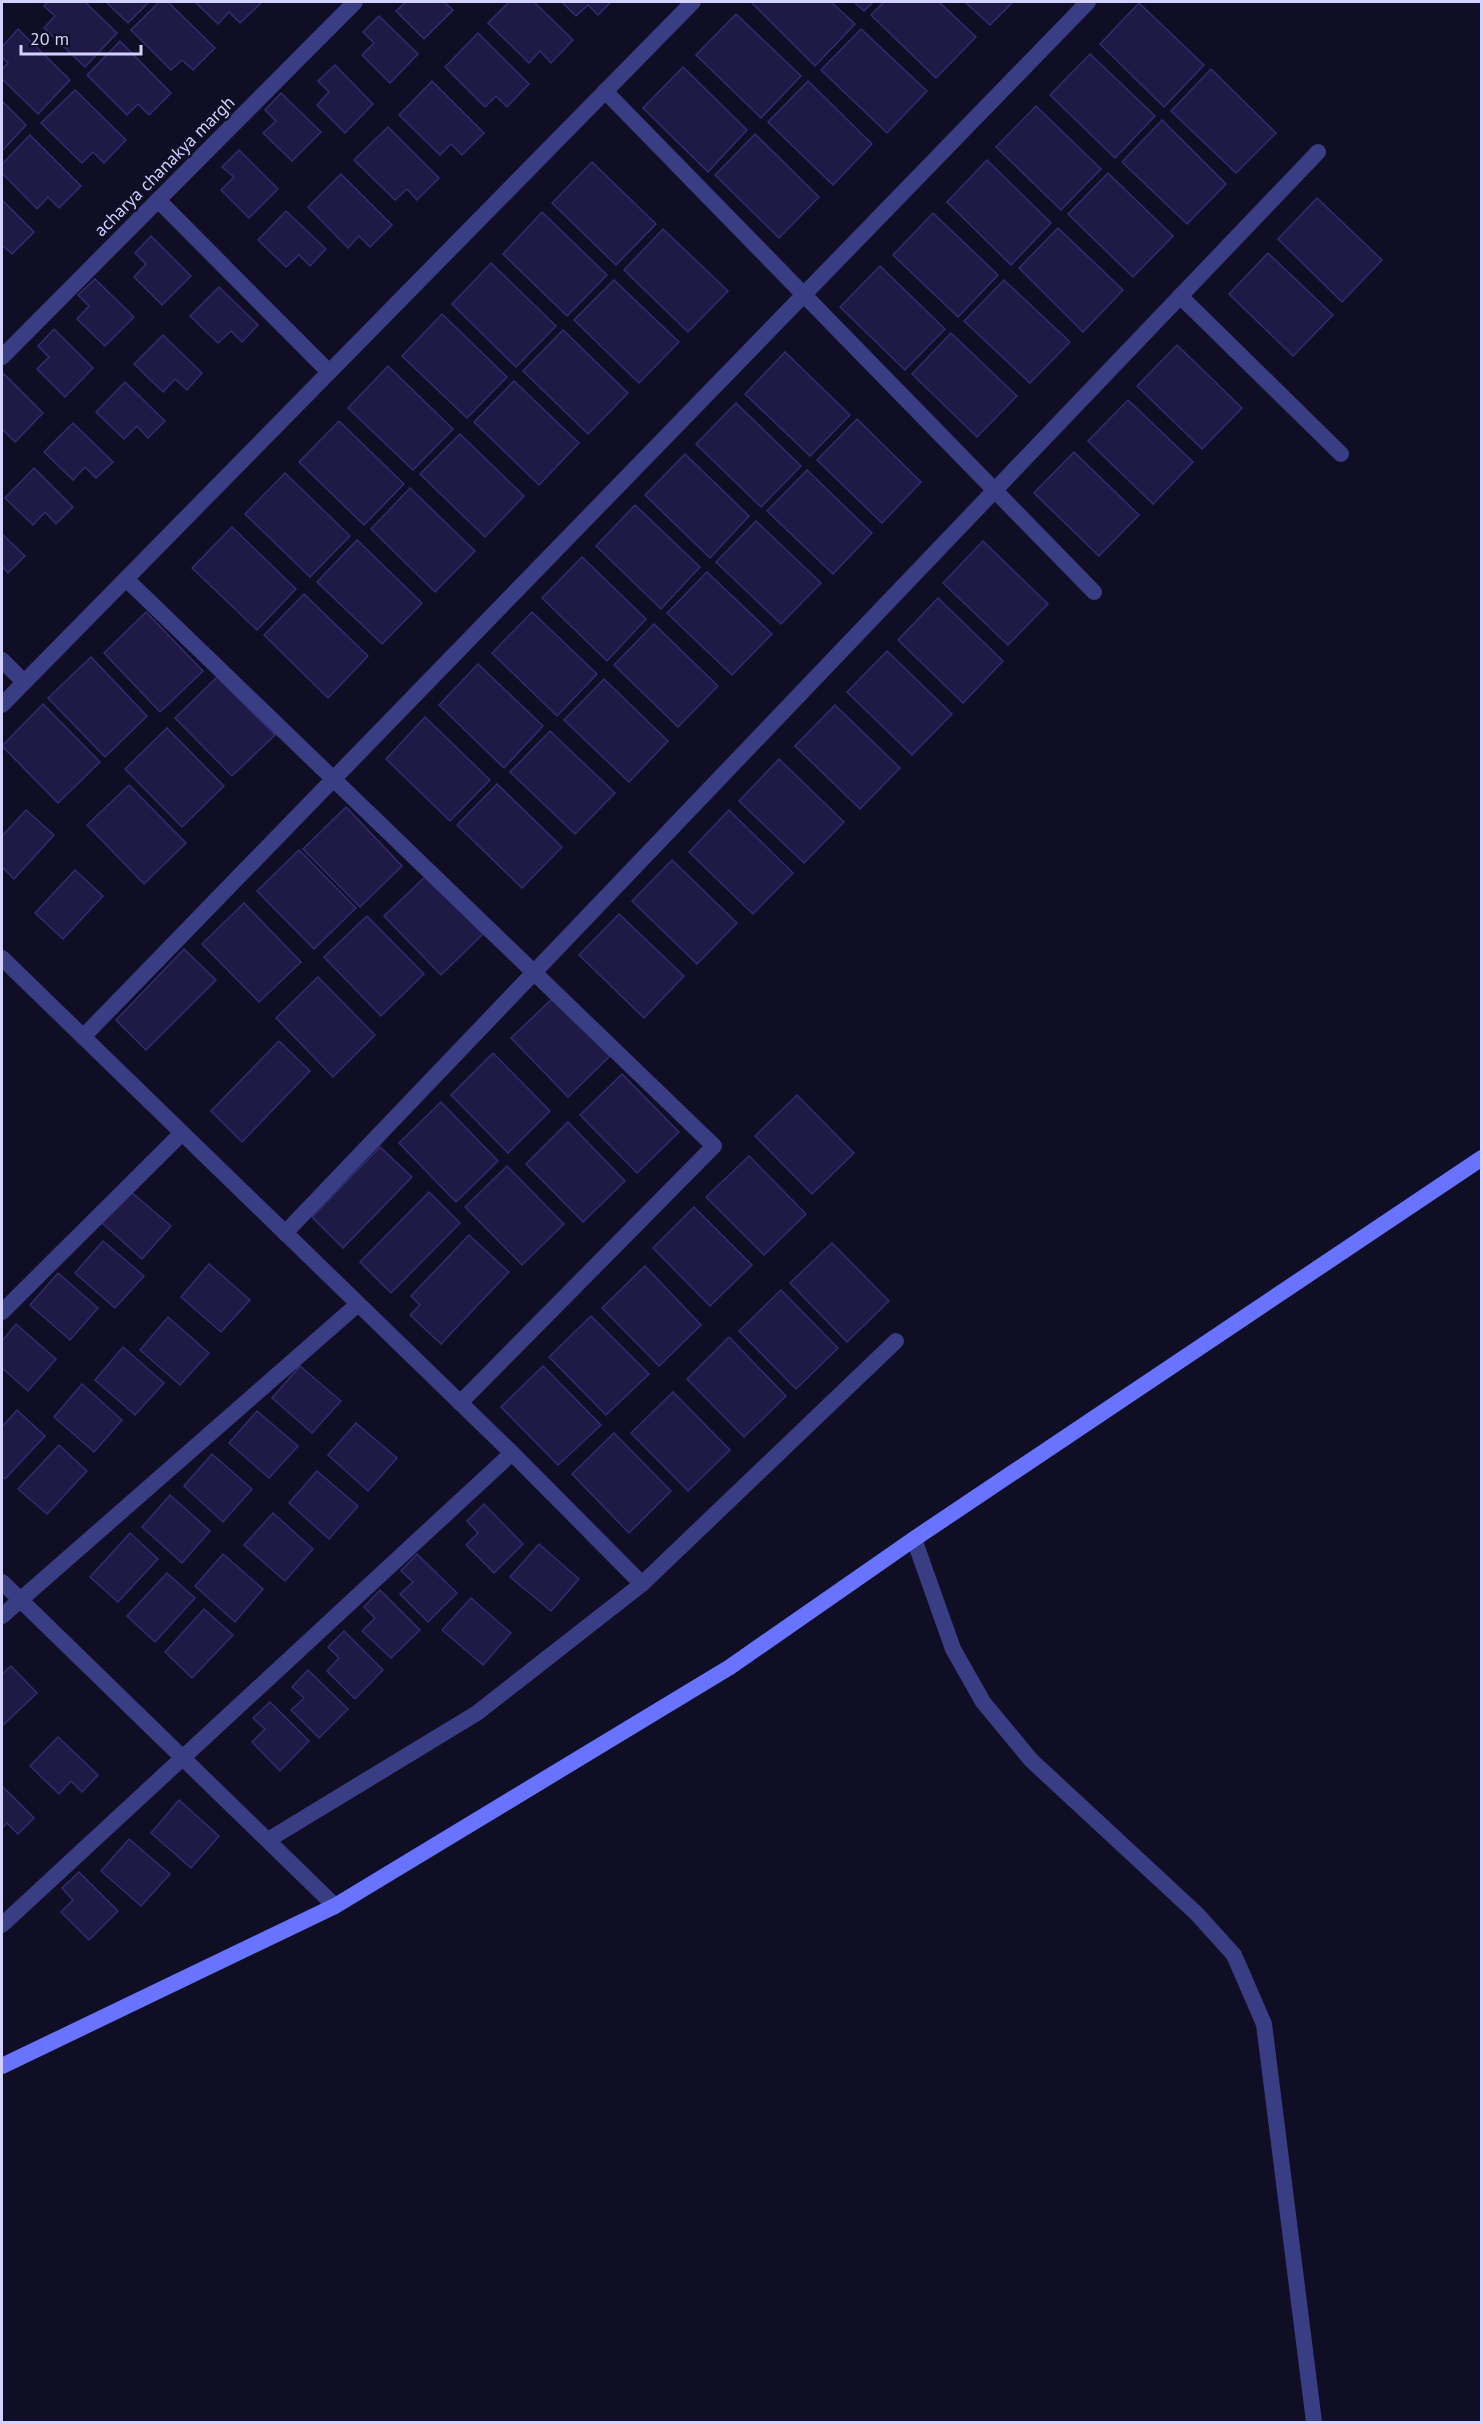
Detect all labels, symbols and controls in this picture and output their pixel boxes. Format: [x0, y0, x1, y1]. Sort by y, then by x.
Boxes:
scale bar [21, 18, 141, 56]
text: 20 m [30, 27, 69, 50]
street label: acharya chanakya margh [89, 91, 239, 241]

